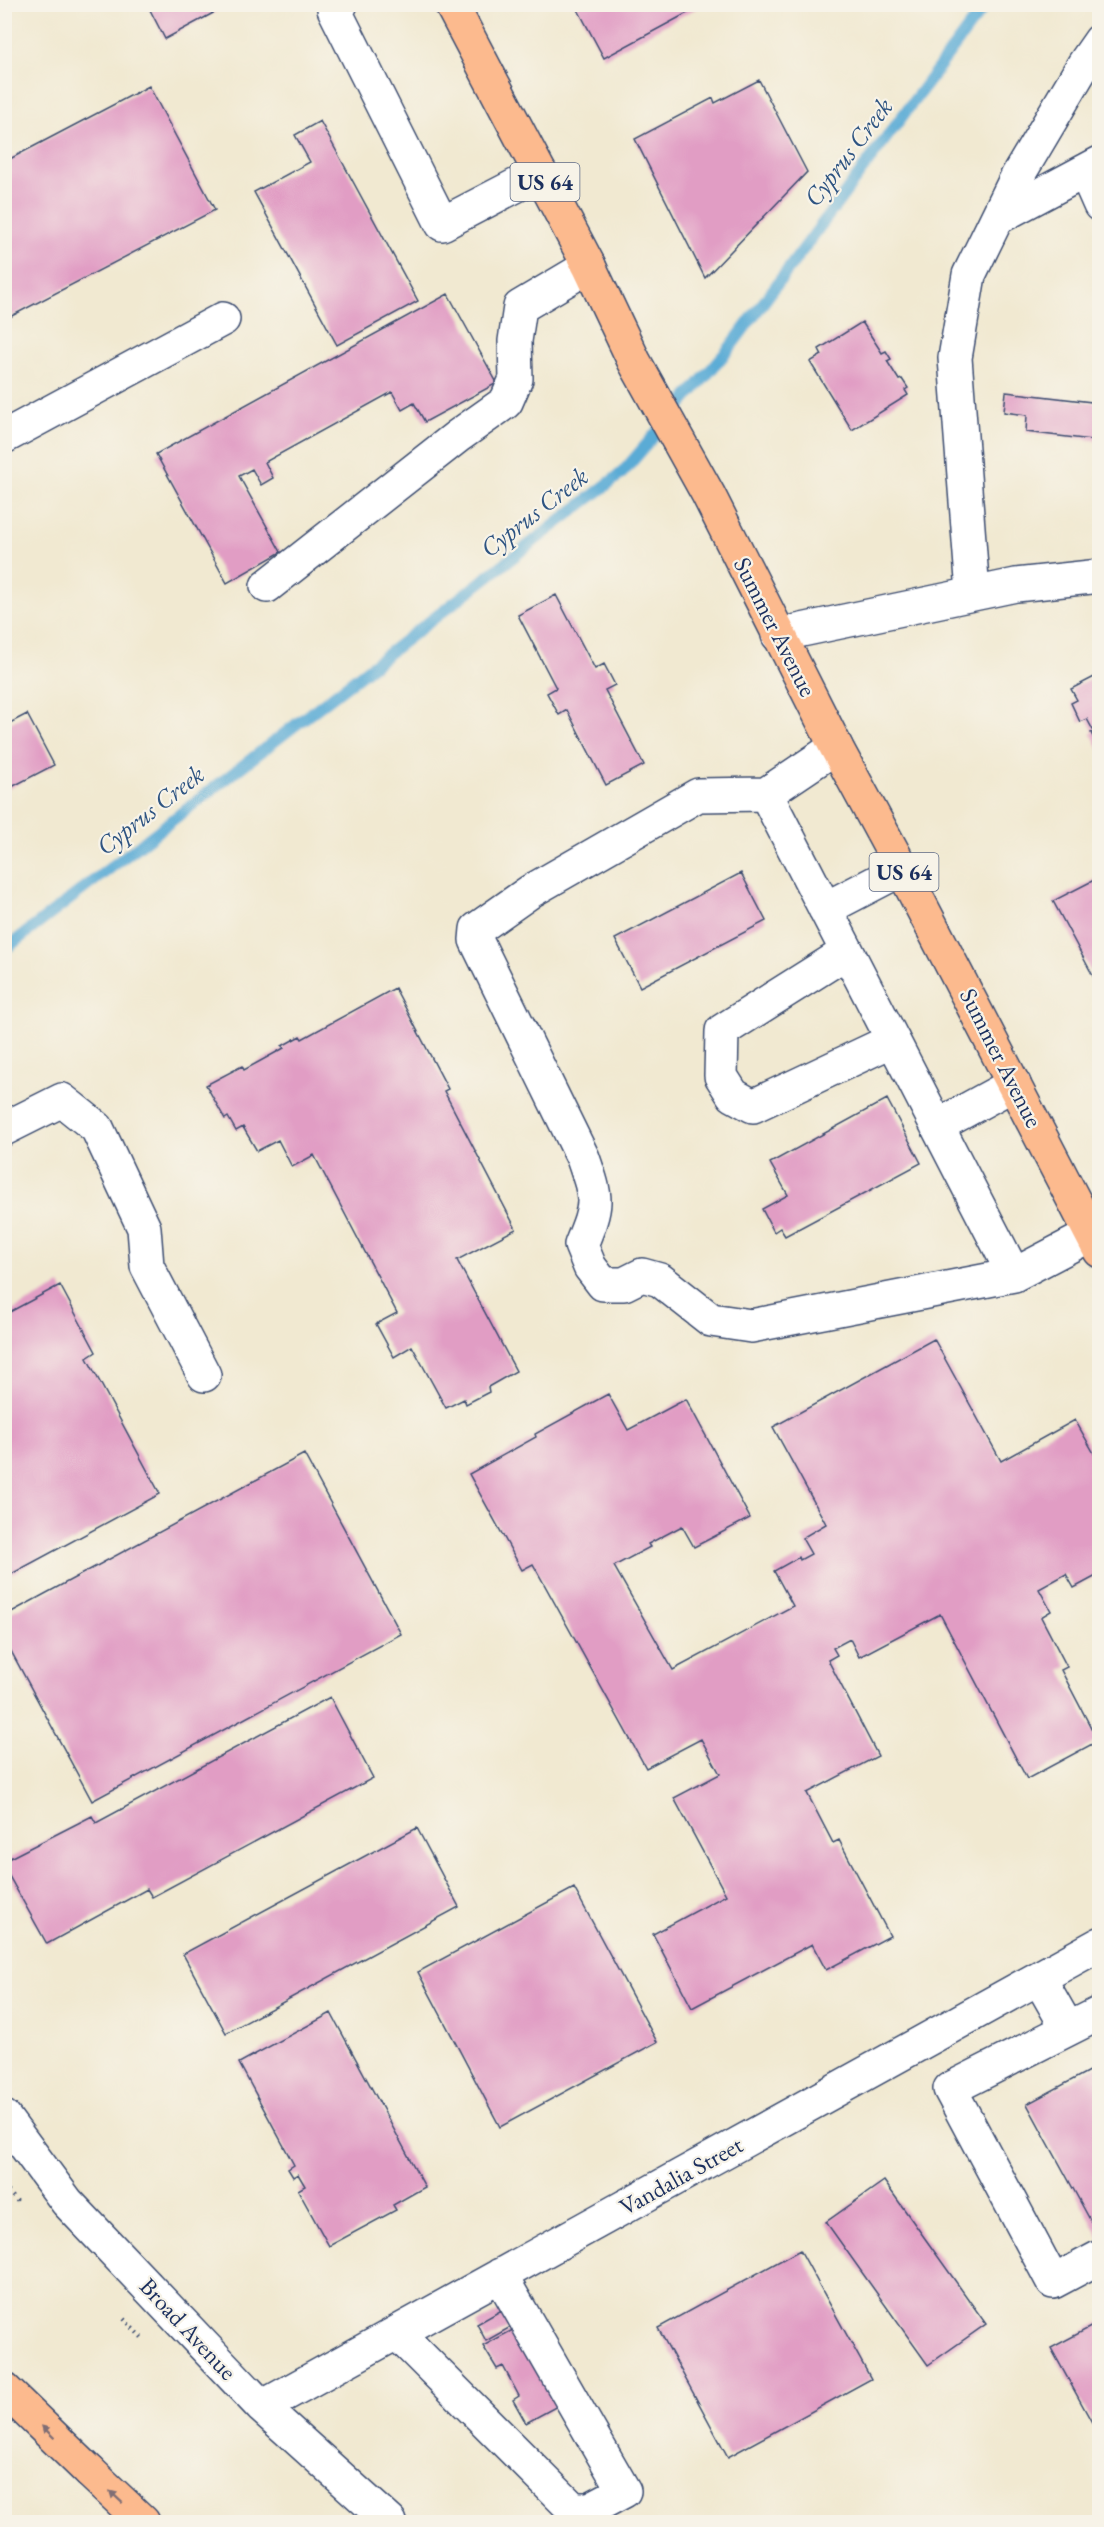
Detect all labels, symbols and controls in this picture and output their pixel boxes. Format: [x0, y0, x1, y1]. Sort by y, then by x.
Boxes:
water label: Cyprus Creek [796, 90, 900, 213]
road number: US 64 [510, 163, 580, 201]
water label: Cyprus Creek [473, 459, 595, 565]
street label: Summer Avenue [727, 552, 824, 702]
water label: Cyprus Creek [89, 757, 211, 863]
road number: US 64 [870, 853, 938, 891]
street label: Summer Avenue [953, 983, 1050, 1133]
street label: Vandalia Street [614, 2129, 748, 2222]
street label: Broad Avenue [133, 2271, 244, 2386]
one-way arrow [41, 2425, 55, 2439]
one-way arrow [110, 2491, 124, 2505]

